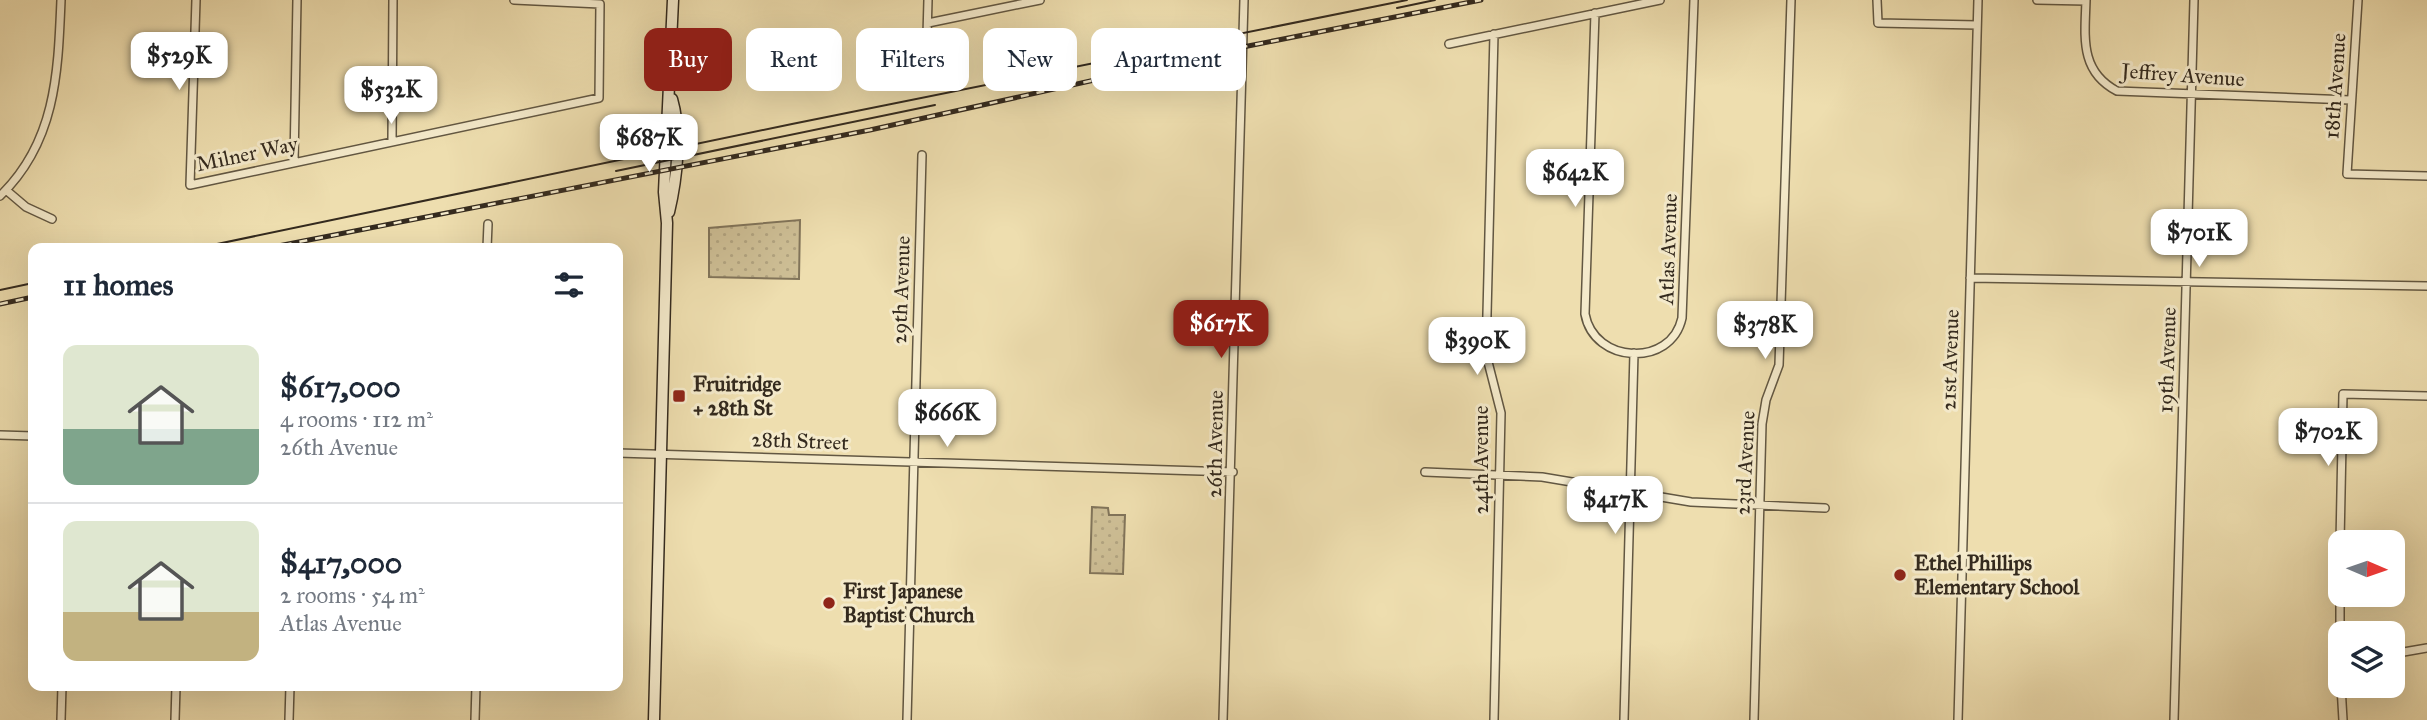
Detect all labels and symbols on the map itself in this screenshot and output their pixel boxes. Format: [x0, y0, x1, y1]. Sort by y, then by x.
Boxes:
pin: $529K [130, 32, 228, 92]
street label: 18th Avenue [2318, 32, 2352, 140]
street label: Jeffrey Avenue [2119, 58, 2246, 92]
pin: $532K [342, 66, 440, 126]
pin: $687K [600, 114, 698, 174]
street label: Milner Way [194, 130, 301, 177]
pin: $642K [1526, 150, 1624, 209]
street label: Atlas Avenue [1653, 193, 1683, 306]
pin: $701K [2150, 210, 2248, 269]
street label: 29th Avenue [886, 235, 916, 345]
pin: $617K [1172, 300, 1270, 360]
pin: $378K [1716, 302, 1814, 361]
street label: 19th Avenue [2152, 306, 2182, 413]
street label: 21st Avenue [1935, 309, 1965, 411]
pin: $390K [1428, 318, 1526, 377]
place label: Fruitridge + 28th St [693, 371, 781, 421]
marker: Fruitridge + 28th St [671, 388, 687, 404]
pin: $666K [898, 390, 996, 449]
street label: 26th Avenue [1201, 390, 1229, 498]
street label: 24th Avenue [1468, 405, 1494, 514]
pin: $702K [2279, 408, 2377, 468]
street label: 23rd Avenue [1729, 410, 1761, 516]
street label: 28th Street [751, 426, 850, 456]
pin: $417K [1566, 476, 1664, 536]
north arrow [2328, 530, 2404, 607]
place label: Ethel Phillips Elementary School [1914, 550, 2080, 600]
marker: Ethel Phillips Elementary School [1892, 567, 1908, 583]
place label: First Japanese Baptist Church [843, 578, 975, 628]
marker: First Japanese Baptist Church [821, 595, 837, 611]

